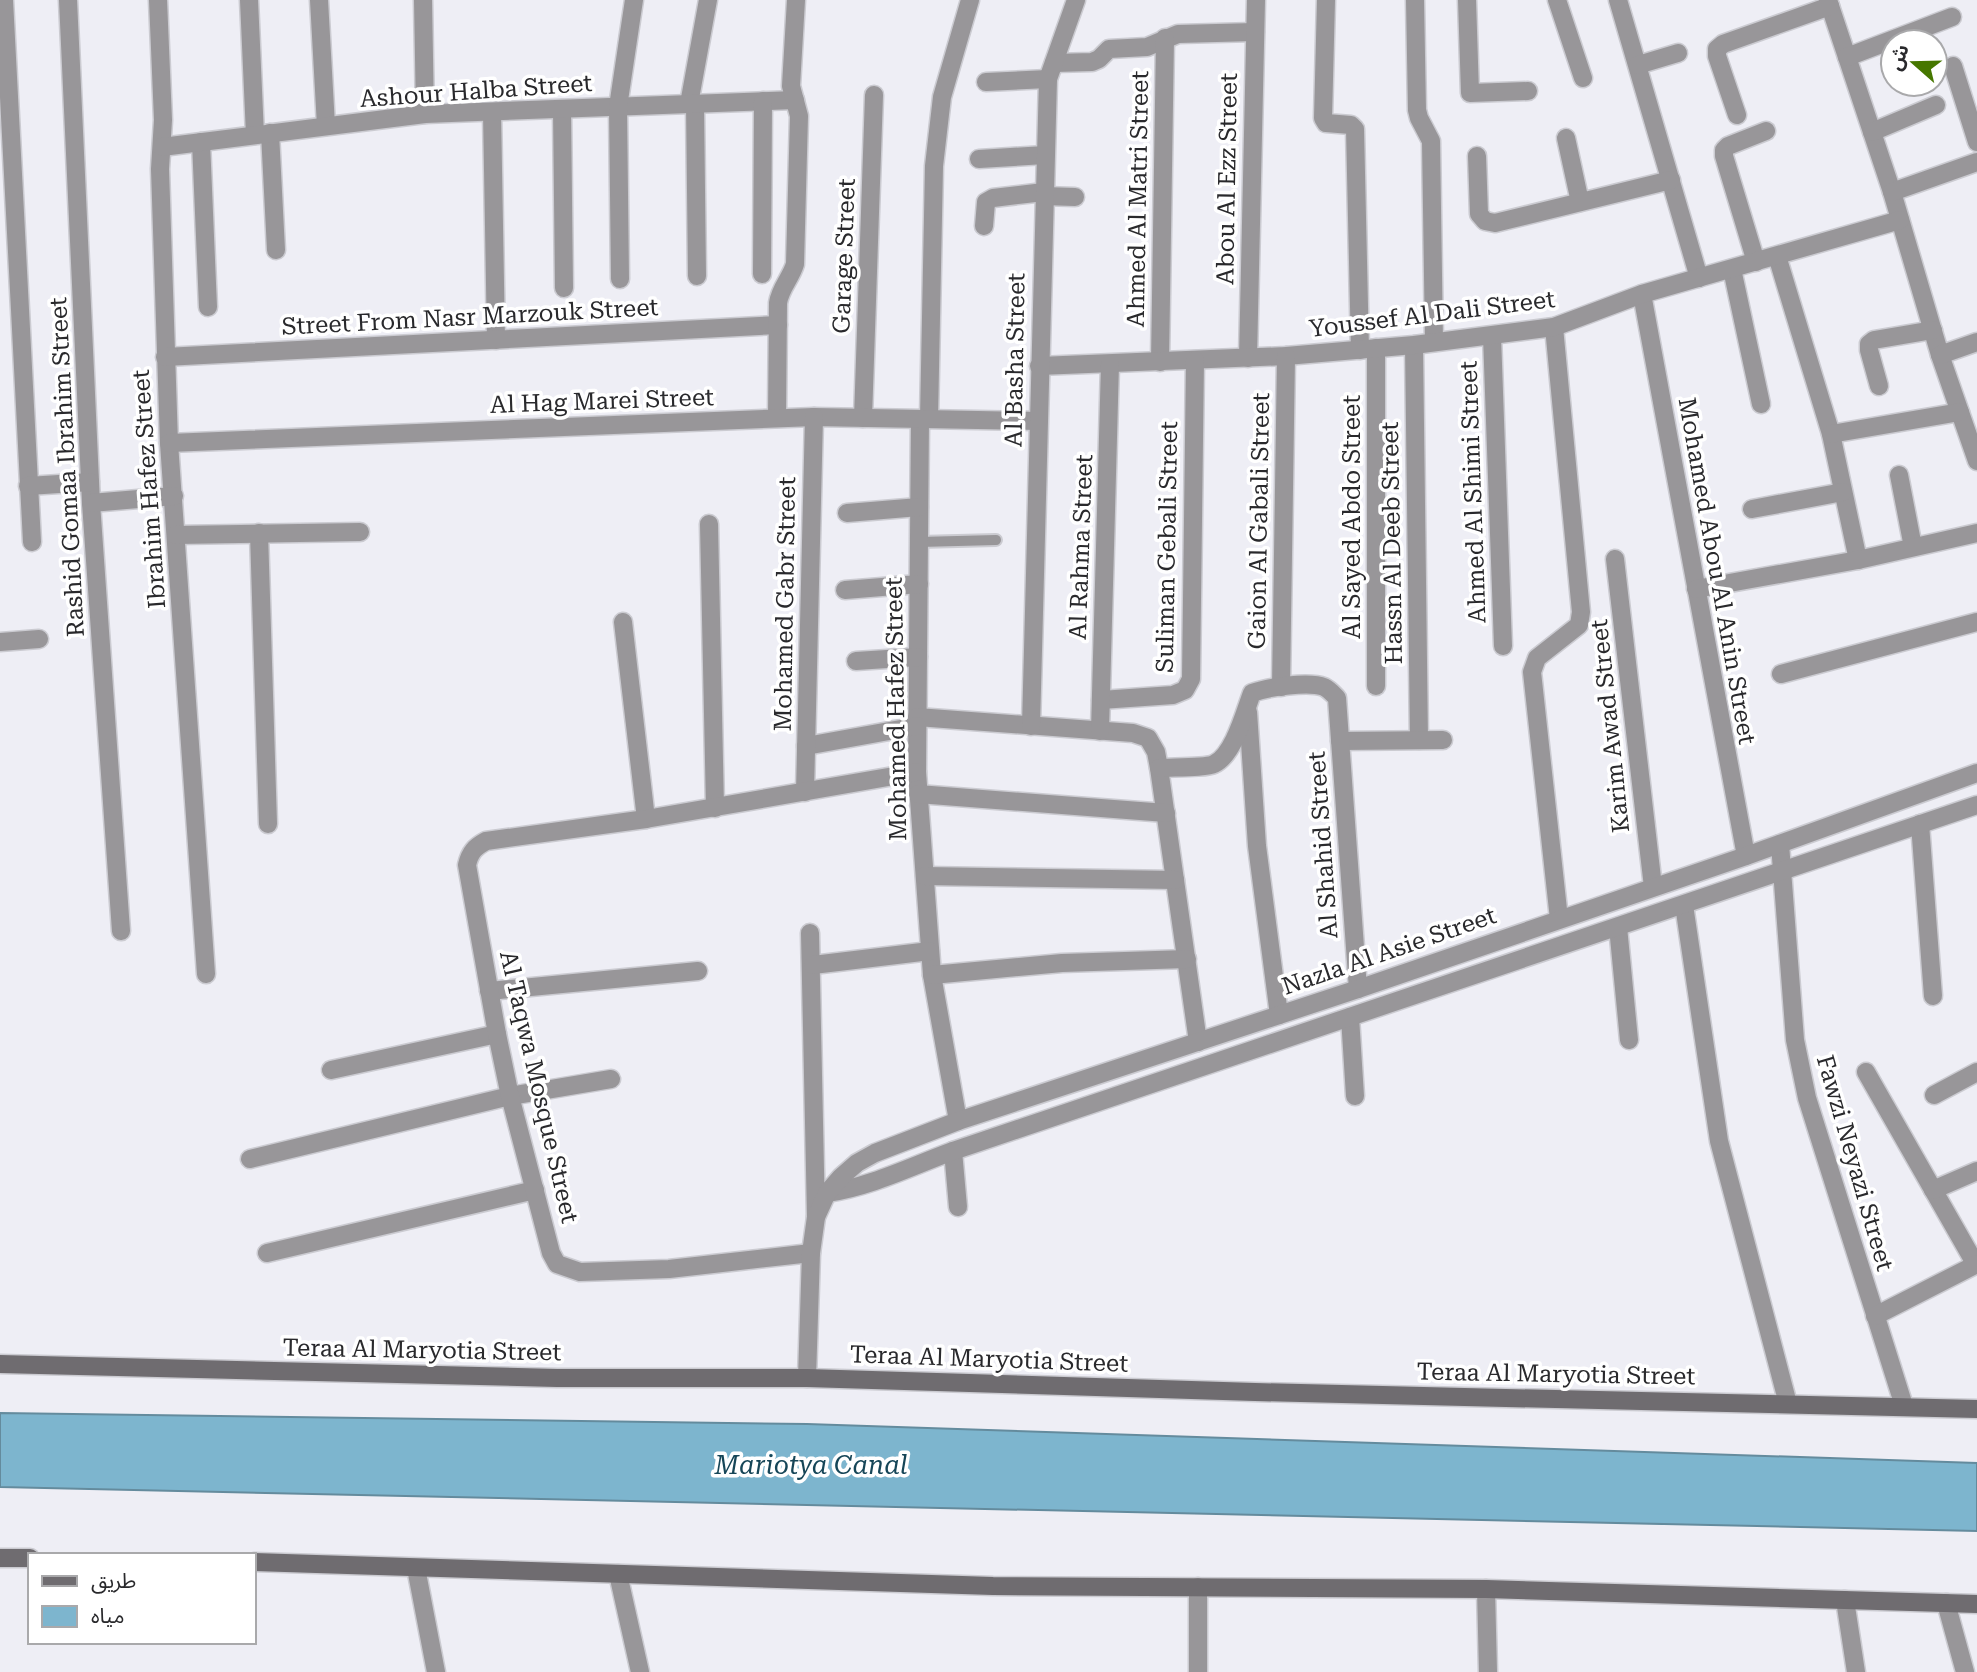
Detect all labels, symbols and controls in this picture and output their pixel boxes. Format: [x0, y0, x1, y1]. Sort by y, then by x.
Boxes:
north arrow [1879, 28, 1949, 98]
text: ش [1883, 41, 1914, 74]
street label: Ashour Halba Street [359, 69, 593, 113]
street label: Ahmed Al Matri Street [1122, 70, 1154, 328]
street label: Abou Al Ezz Street [1211, 73, 1243, 285]
street label: Garage Street [827, 178, 861, 334]
street label: Al Basha Street [999, 273, 1031, 447]
street label: Youssef Al Dali Street [1308, 285, 1557, 343]
street label: Street From Nasr Marzouk Street [281, 293, 659, 341]
street label: Rashid Gomaa Ibrahim Street [44, 296, 90, 638]
street label: Ahmed Al Shimi Street [1454, 360, 1492, 624]
street label: Ibrahim Hafez Street [127, 369, 171, 609]
street label: Al Hag Marei Street [490, 383, 715, 419]
street label: Gaion Al Gabali Street [1243, 392, 1275, 650]
street label: Al Sayed Abdo Street [1338, 395, 1366, 639]
street label: Mohamed Abou Al Anin Street [1673, 395, 1761, 747]
street label: Suliman Gebali Street [1151, 421, 1183, 673]
street label: Hassn Al Deeb Street [1376, 421, 1408, 665]
street label: Al Rahma Street [1064, 454, 1098, 640]
street label: Mohamed Gabr Street [769, 476, 801, 732]
street label: Mohamed Hafez Street [880, 577, 912, 841]
street label: Karim Awad Street [1585, 618, 1635, 834]
street label: Al Shahid Street [1302, 750, 1344, 940]
street label: Nazla Al Asie Street [1278, 901, 1500, 1001]
street label: Al Taqwa Mosque Street [494, 948, 584, 1226]
street label: Fawzi Neyazi Street [1811, 1052, 1899, 1274]
street label: Teraa Al Maryotia Street [282, 1334, 562, 1366]
street label: Teraa Al Maryotia Street [849, 1340, 1129, 1378]
street label: Teraa Al Maryotia Street [1416, 1358, 1696, 1390]
water label: Mariotya Canal [714, 1450, 907, 1480]
legend [28, 1553, 256, 1644]
text: طريق [91, 1569, 136, 1594]
text: مياه [91, 1604, 124, 1628]

